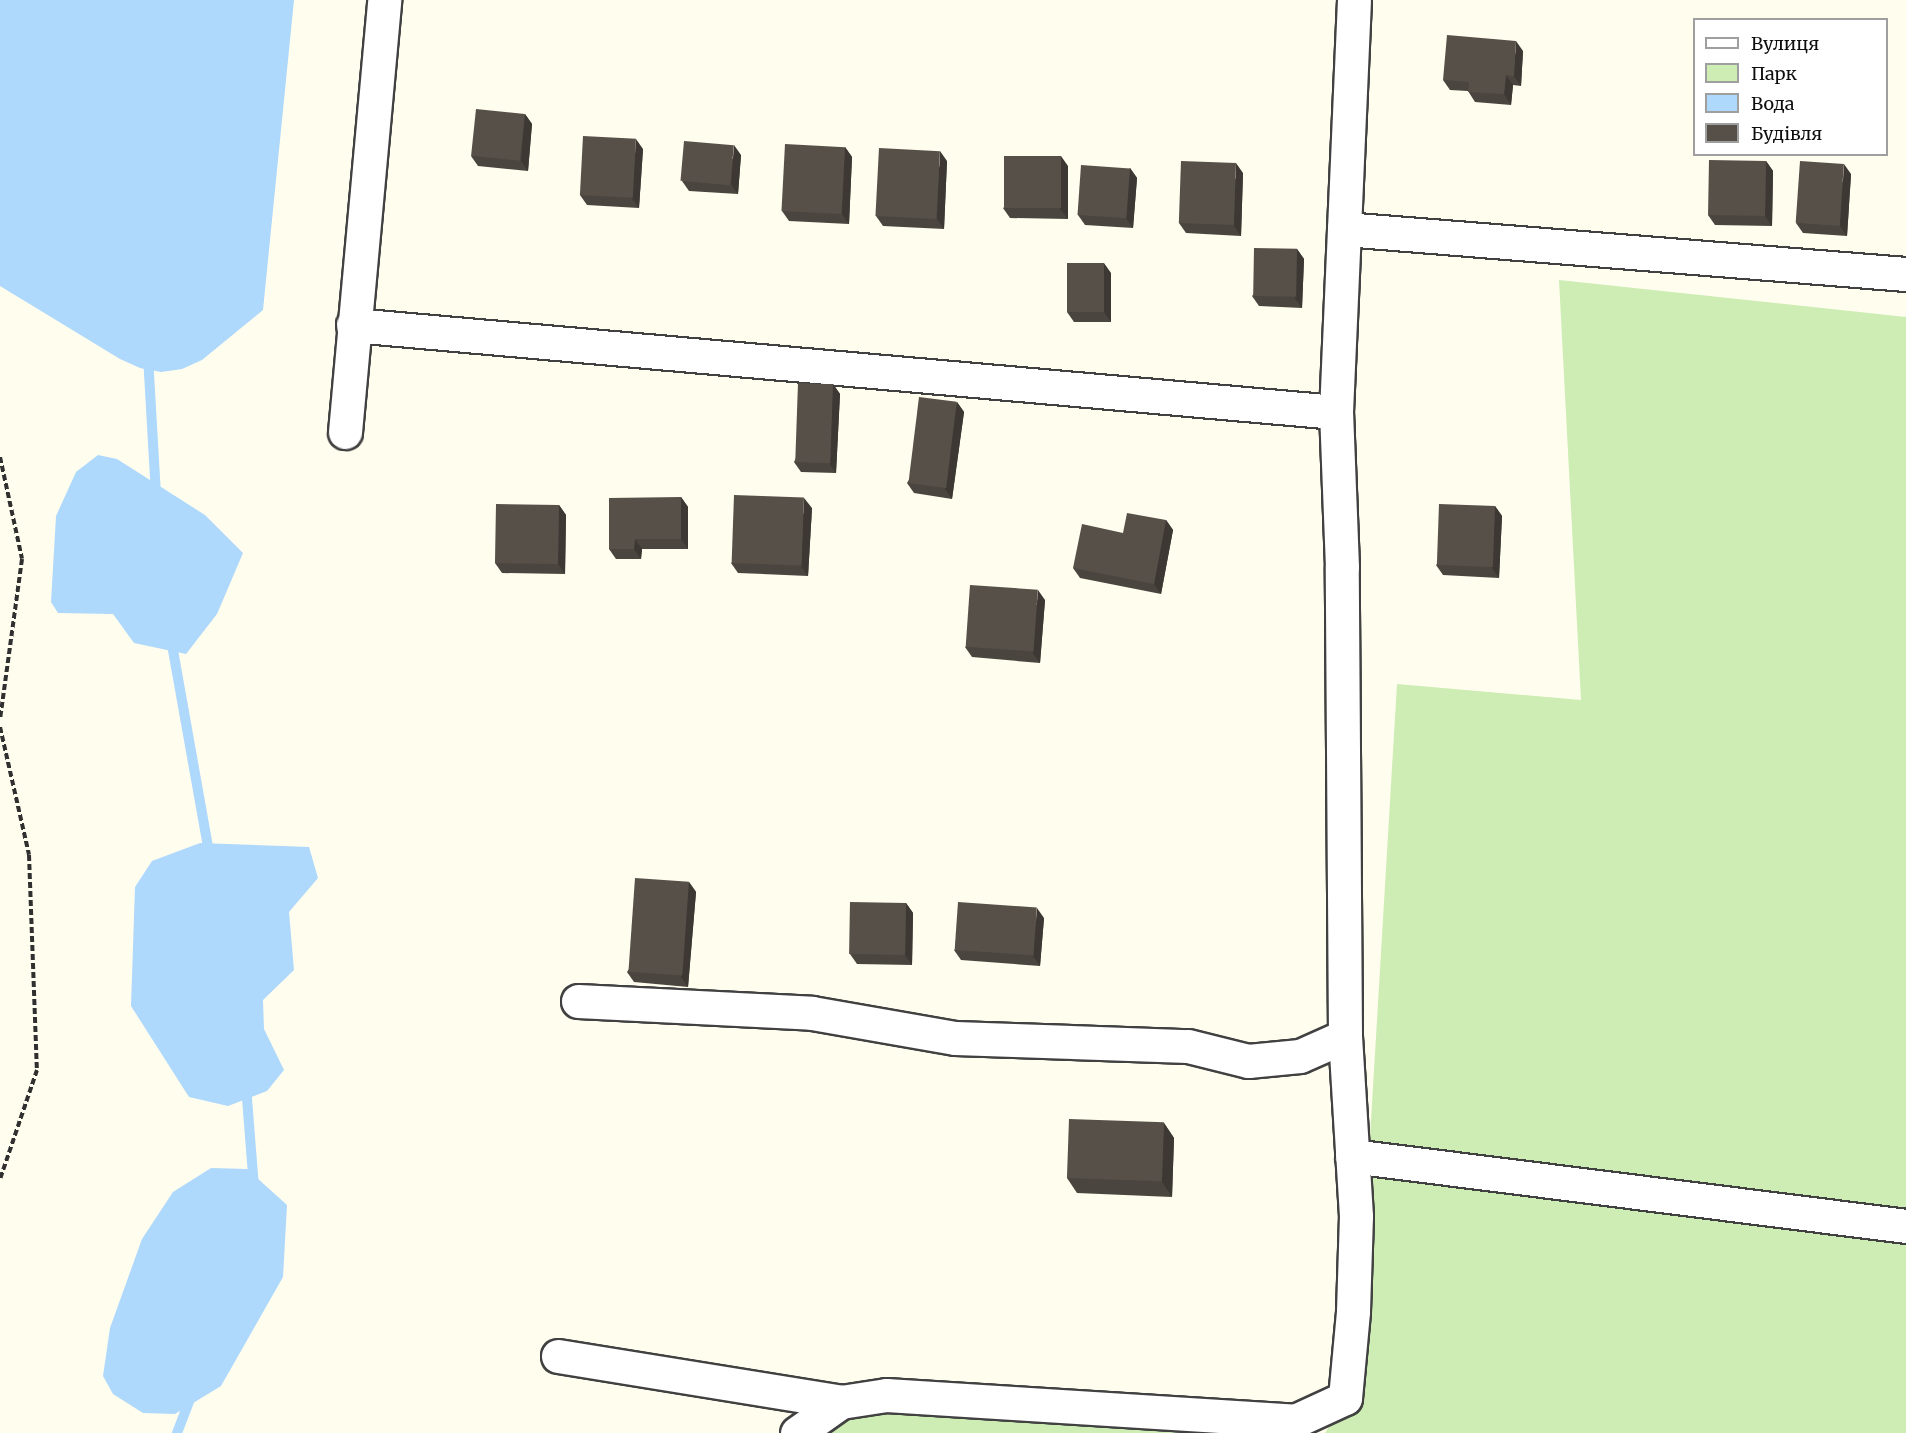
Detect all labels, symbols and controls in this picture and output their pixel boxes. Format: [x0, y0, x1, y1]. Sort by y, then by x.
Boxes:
legend [1693, 18, 1888, 156]
text: Вулиця [1751, 32, 1819, 55]
text: Парк [1751, 62, 1797, 85]
text: Вода [1751, 92, 1795, 115]
text: Будівля [1751, 122, 1822, 145]

